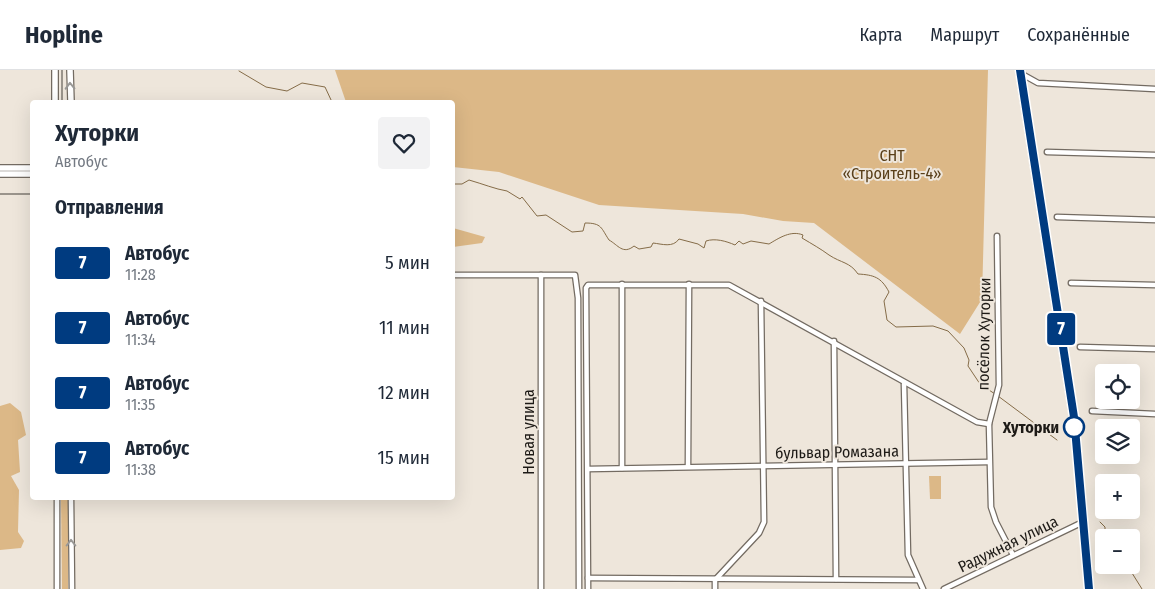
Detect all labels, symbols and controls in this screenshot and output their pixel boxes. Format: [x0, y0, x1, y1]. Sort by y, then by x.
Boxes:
text: Hopline [25, 21, 103, 49]
text: Карта [859, 24, 902, 46]
text: Маршрут [930, 24, 999, 46]
text: Сохранённые [1027, 24, 1130, 46]
one-way arrow [65, 82, 75, 90]
button: heart [378, 117, 430, 169]
text: Хуторки [55, 119, 139, 147]
park label: СНТ «Строитель-4» [842, 146, 942, 183]
text: Автобус [55, 152, 108, 171]
text: Отправления [55, 196, 164, 219]
text: Автобус [125, 242, 189, 265]
text: 5 мин [385, 251, 430, 274]
text: 7 [79, 252, 86, 274]
text: 11:28 [125, 265, 156, 284]
street label: посёлок Хуторки [974, 277, 994, 391]
text: Автобус [125, 307, 189, 330]
line badge: 7 [1045, 313, 1077, 345]
text: 11 мин [379, 316, 430, 339]
text: 7 [79, 317, 86, 339]
text: 7 [1057, 318, 1065, 340]
text: 11:34 [125, 330, 156, 349]
map controls [1095, 364, 1140, 574]
button: locate [1095, 364, 1140, 409]
text: Автобус [125, 372, 189, 395]
text: 12 мин [378, 381, 430, 404]
text: 7 [79, 382, 86, 404]
street label: Новая улица [519, 389, 538, 475]
text: 11:35 [125, 395, 155, 414]
marker: Хуторки [1063, 416, 1085, 438]
place label: Хуторки [1002, 418, 1059, 437]
button: layers [1095, 419, 1140, 464]
text: Автобус [125, 437, 189, 460]
street label: бульвар Ромазана [775, 441, 899, 463]
text: 15 мин [378, 446, 430, 469]
text: 7 [79, 447, 86, 469]
text: 11:38 [125, 460, 156, 479]
button: + [1095, 474, 1140, 519]
street label: Радужная улица [955, 512, 1061, 576]
button: − [1095, 529, 1140, 574]
one-way arrow [66, 539, 76, 547]

